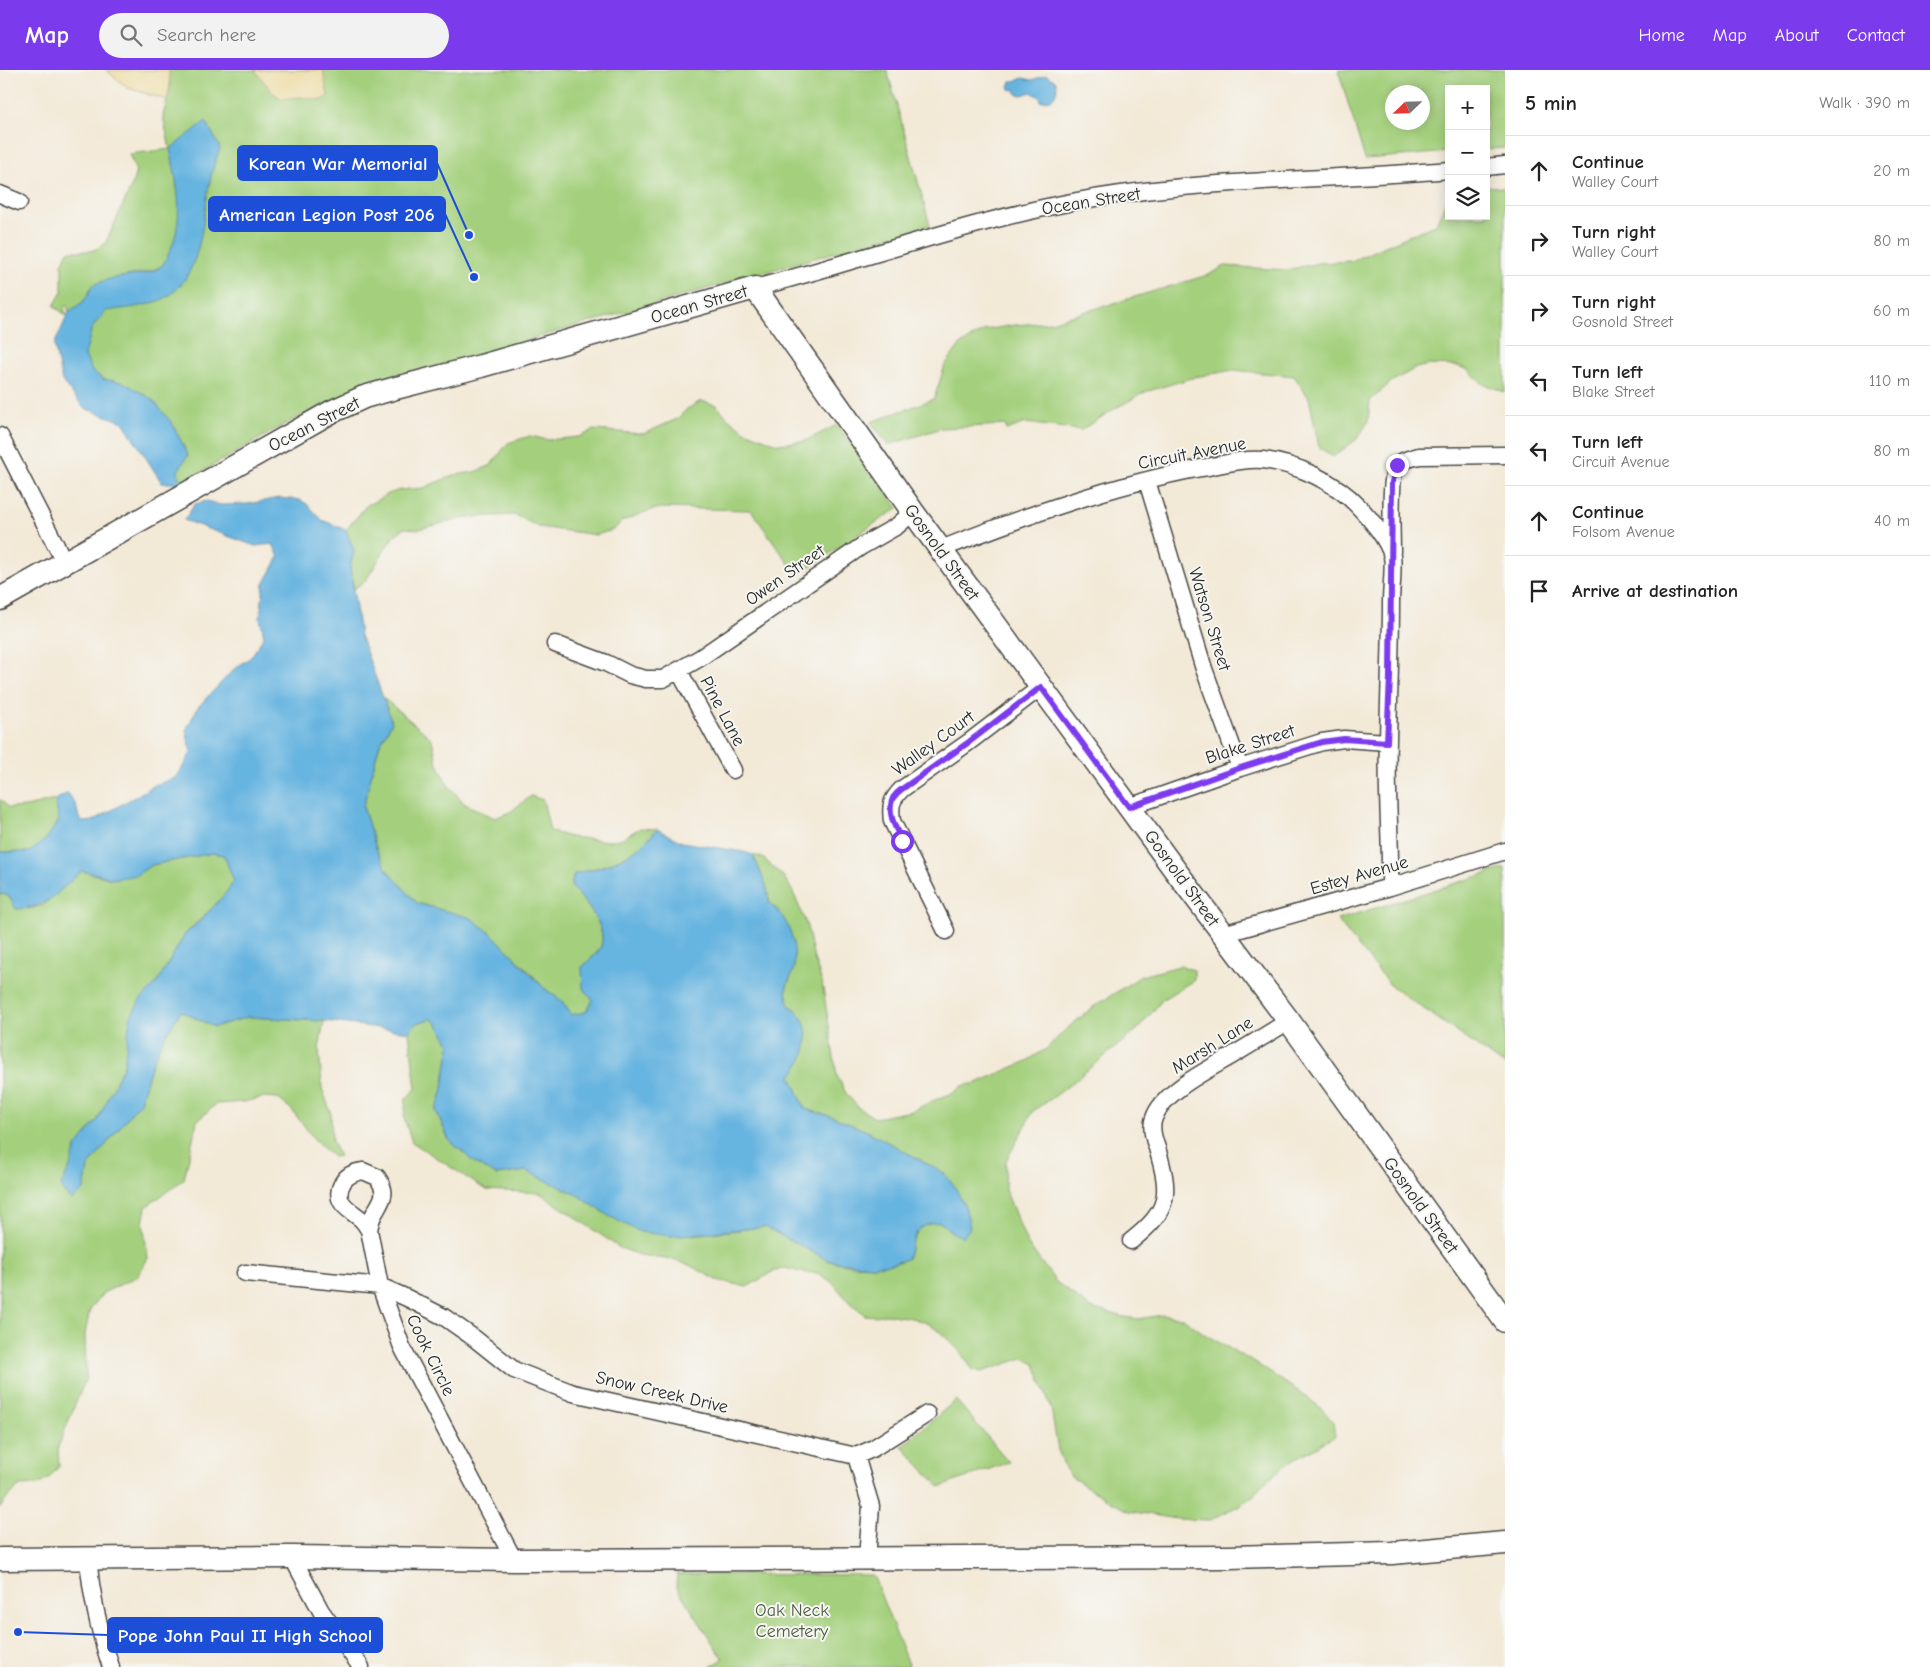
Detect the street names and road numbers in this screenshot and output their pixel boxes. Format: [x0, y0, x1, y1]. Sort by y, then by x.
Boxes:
street label: Ocean Street [1040, 183, 1143, 220]
street label: Ocean Street [648, 280, 751, 328]
street label: Ocean Street [265, 392, 364, 456]
street label: Circuit Avenue [1136, 433, 1248, 474]
street label: Gosnold Street [900, 500, 984, 605]
street label: Owen Street [742, 540, 830, 610]
street label: Watson Street [1184, 565, 1235, 674]
street label: Pine Lane [695, 673, 750, 750]
street label: Walley Court [888, 706, 979, 780]
street label: Blake Street [1203, 720, 1298, 769]
street label: Gosnold Street [1140, 826, 1224, 931]
street label: Estey Avenue [1308, 851, 1411, 899]
street label: Marsh Lane [1168, 1012, 1257, 1079]
street label: Gosnold Street [1379, 1153, 1463, 1258]
street label: Cook Circle [402, 1311, 459, 1399]
street label: Snow Creek Drive [594, 1367, 730, 1418]

